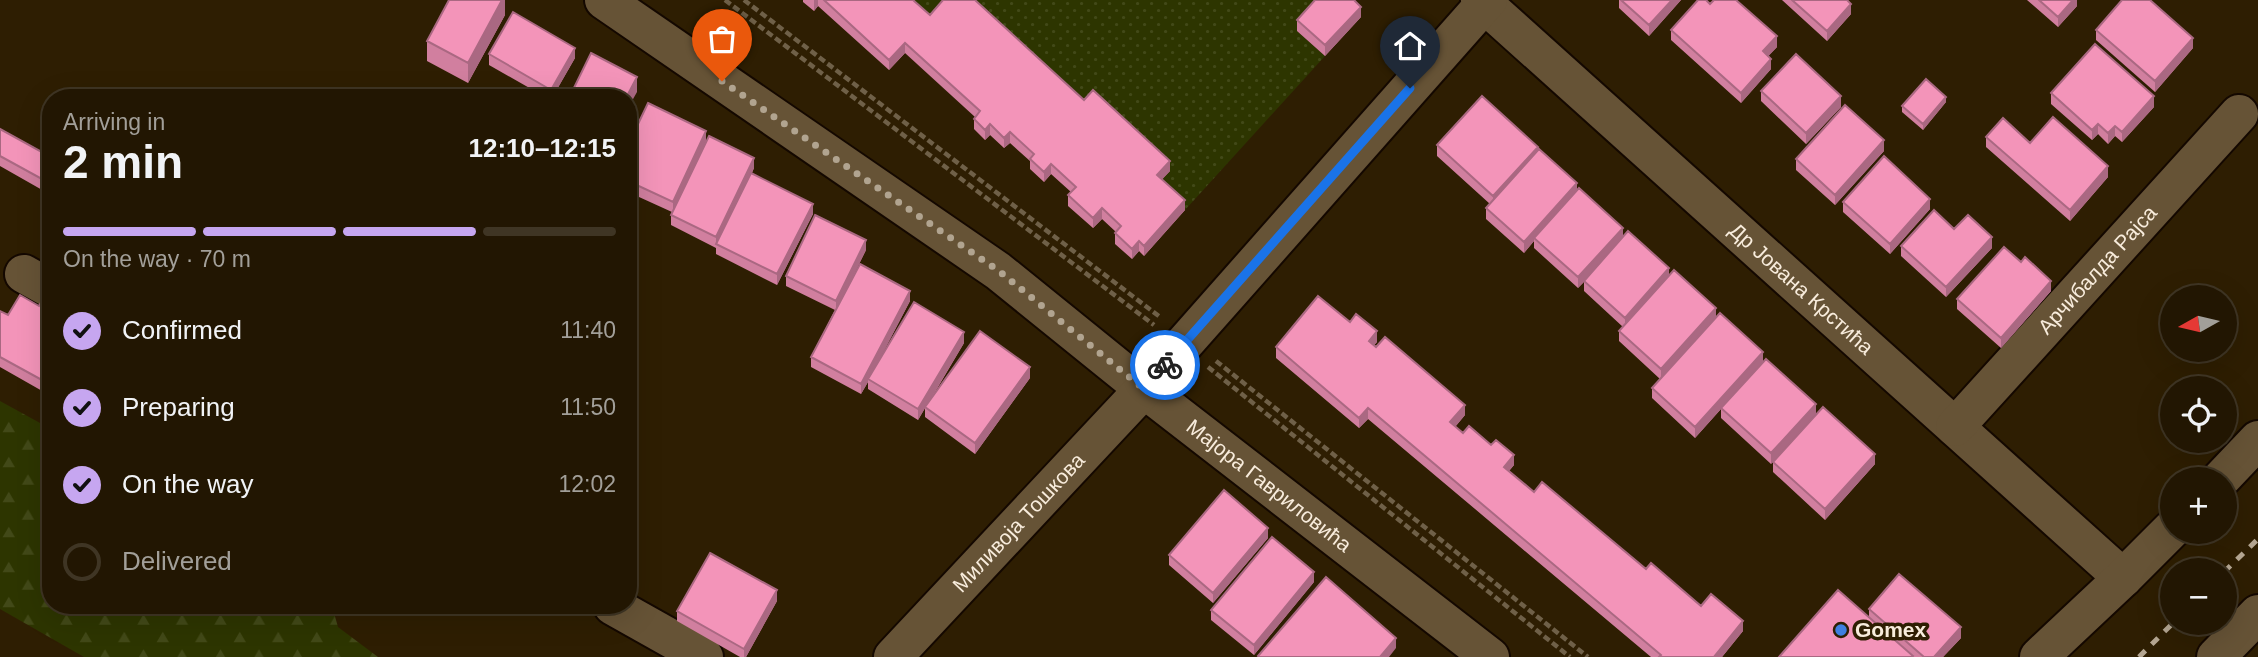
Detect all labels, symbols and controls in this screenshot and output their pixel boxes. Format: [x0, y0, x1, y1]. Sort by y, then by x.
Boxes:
pin [692, 9, 752, 81]
pin [1380, 16, 1440, 88]
icon: bag [703, 20, 741, 58]
icon: home [1391, 27, 1429, 65]
text: Arriving in [63, 109, 165, 135]
text: 12:10–12:15 [469, 133, 616, 163]
text: 2 min [63, 136, 183, 188]
street label: Арчибалда Рајса [2033, 201, 2161, 339]
street label: Др Јована Крстића [1725, 218, 1878, 359]
text: On the way · 70 m [63, 246, 251, 272]
north arrow [2160, 285, 2236, 362]
map controls [2160, 285, 2237, 635]
icon: check [63, 312, 101, 350]
text: Confirmed [122, 315, 242, 345]
text: 11:40 [560, 317, 616, 343]
courier [1130, 330, 1200, 400]
icon: bike [1146, 346, 1184, 384]
button: locate [2160, 376, 2237, 453]
icon: check [63, 389, 101, 427]
text: Preparing [122, 392, 235, 422]
text: 11:50 [560, 394, 616, 420]
street label: Мајора Гавриловића [1182, 414, 1356, 557]
street label: Миливоја Тошкова [948, 448, 1089, 596]
icon: check [63, 466, 101, 504]
button: + [2160, 467, 2237, 544]
text: On the way [122, 469, 254, 499]
text: 12:02 [558, 471, 616, 497]
text: Delivered [122, 546, 232, 576]
button: − [2160, 558, 2237, 635]
place label: Gomex [1855, 618, 1927, 641]
marker: Gomex [1833, 622, 1849, 638]

